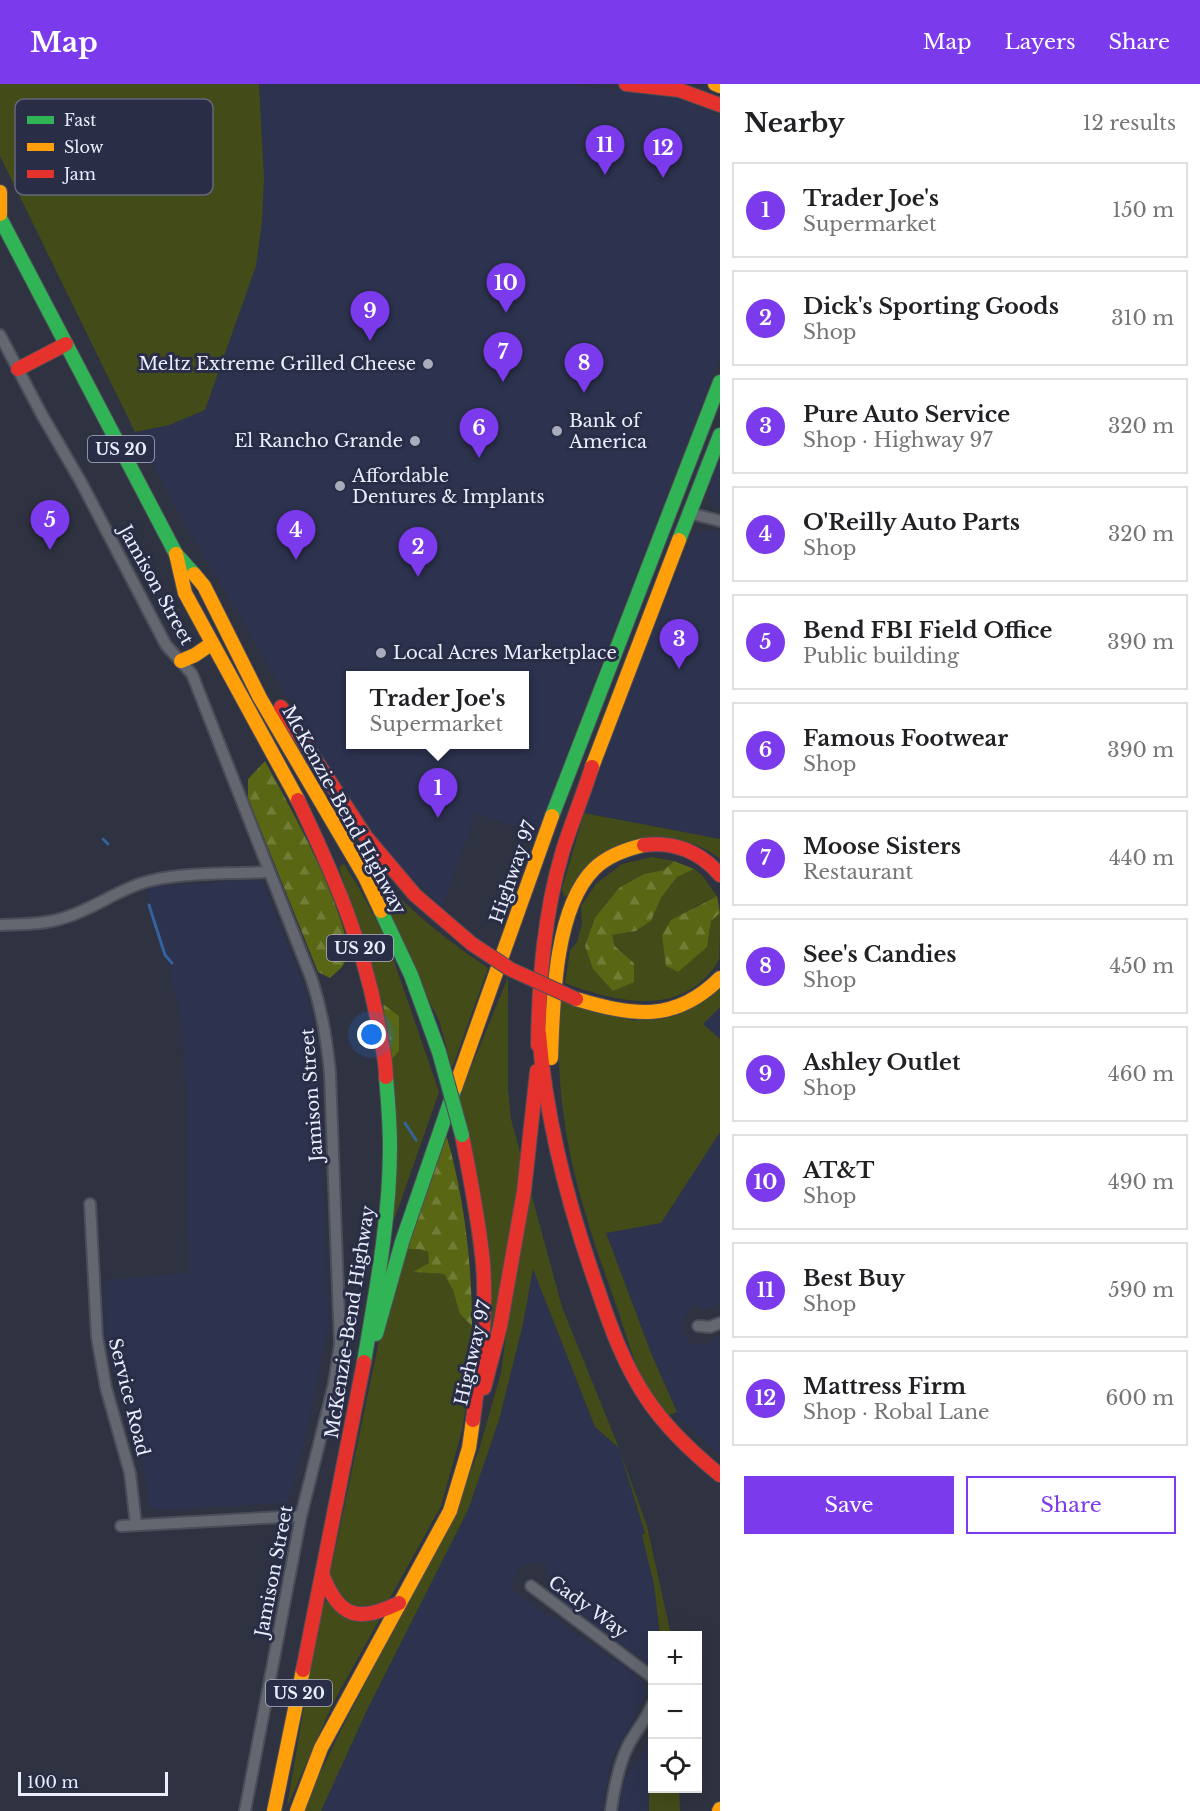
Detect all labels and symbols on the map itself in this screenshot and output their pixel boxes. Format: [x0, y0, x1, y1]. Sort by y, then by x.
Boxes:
legend [15, 99, 213, 195]
text: Fast [64, 110, 96, 130]
pin: 11 [586, 126, 624, 175]
pin: 12 [644, 128, 682, 178]
text: Slow [64, 137, 104, 157]
text: Jam [62, 164, 96, 184]
pin: 10 [486, 264, 526, 313]
pin: 9 [350, 292, 389, 341]
pin: 7 [484, 332, 522, 382]
pin: 8 [564, 344, 604, 393]
place label: Meltz Extreme Grilled Cheese [139, 353, 416, 375]
marker: Meltz Extreme Grilled Cheese [421, 357, 435, 371]
pin: 6 [460, 408, 498, 458]
place label: Bank of America [568, 410, 647, 453]
marker: Bank of America [550, 424, 564, 438]
place label: El Rancho Grande [234, 430, 403, 452]
marker: El Rancho Grande [408, 434, 422, 448]
road number: US 20 [88, 436, 154, 462]
place label: Affordable Dentures & Implants [351, 465, 545, 508]
marker: Affordable Dentures & Implants [333, 479, 347, 493]
pin: 5 [31, 500, 70, 550]
pin: 4 [276, 510, 316, 560]
street label: Jamison Street [113, 520, 198, 649]
pin: 2 [398, 528, 438, 577]
pin: 3 [660, 620, 698, 669]
place label: Local Acres Marketplace [393, 642, 617, 664]
marker: Local Acres Marketplace [374, 646, 388, 660]
street label: McKenzie-Bend Highway [277, 702, 411, 919]
pin: 1 [418, 768, 458, 818]
street label: Highway 97 [485, 817, 541, 926]
road number: US 20 [327, 935, 393, 961]
your location [357, 1020, 386, 1049]
street label: Jamison Street [296, 1027, 328, 1164]
street label: McKenzie-Bend Highway [321, 1204, 379, 1440]
street label: Highway 97 [450, 1297, 496, 1408]
street label: Service Road [104, 1336, 154, 1458]
street label: Jamison Street [250, 1503, 298, 1641]
street label: Cady Way [544, 1571, 632, 1643]
road number: US 20 [266, 1680, 332, 1706]
scale bar [18, 1769, 168, 1796]

